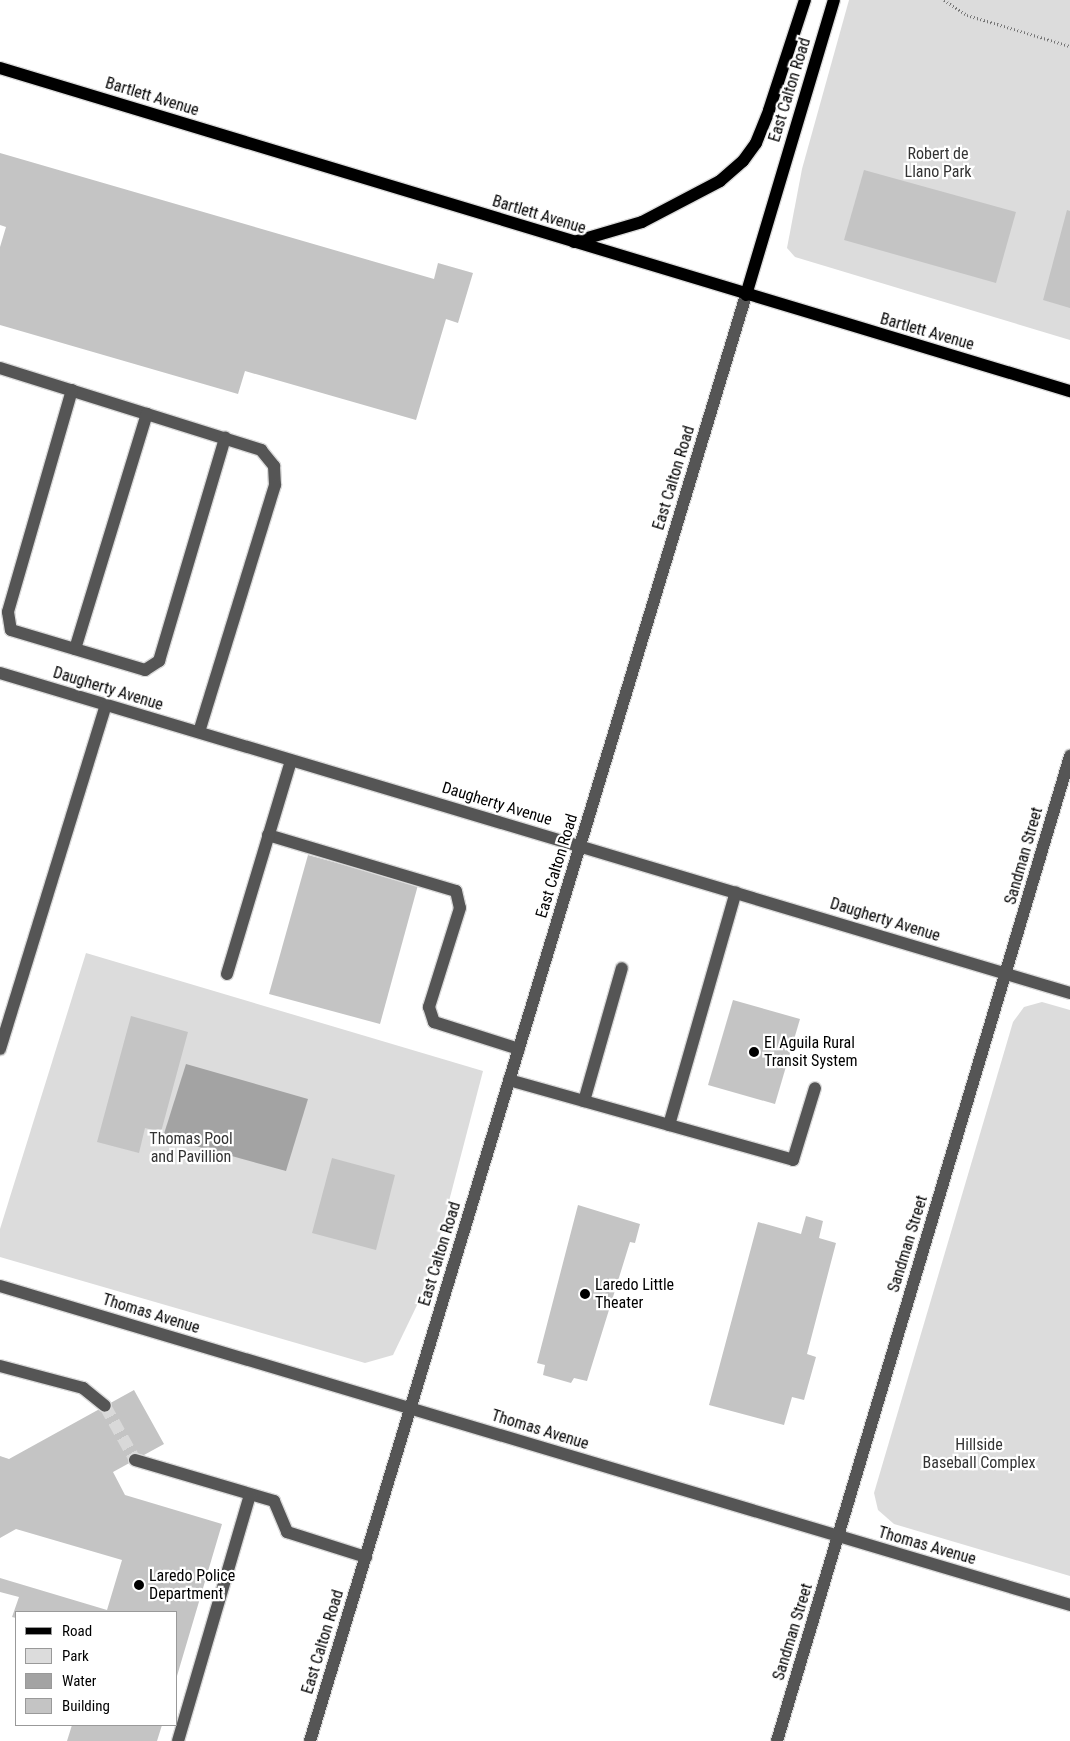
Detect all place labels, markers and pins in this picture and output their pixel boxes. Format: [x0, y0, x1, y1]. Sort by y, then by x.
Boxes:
place label: El Aguila Rural Transit System [764, 1033, 858, 1071]
marker: El Aguila Rural Transit System [748, 1046, 760, 1058]
place label: Laredo Little Theater [595, 1275, 674, 1313]
marker: Laredo Little Theater [579, 1288, 591, 1300]
place label: Laredo Police Department [149, 1566, 235, 1604]
marker: Laredo Police Department [133, 1579, 145, 1591]

